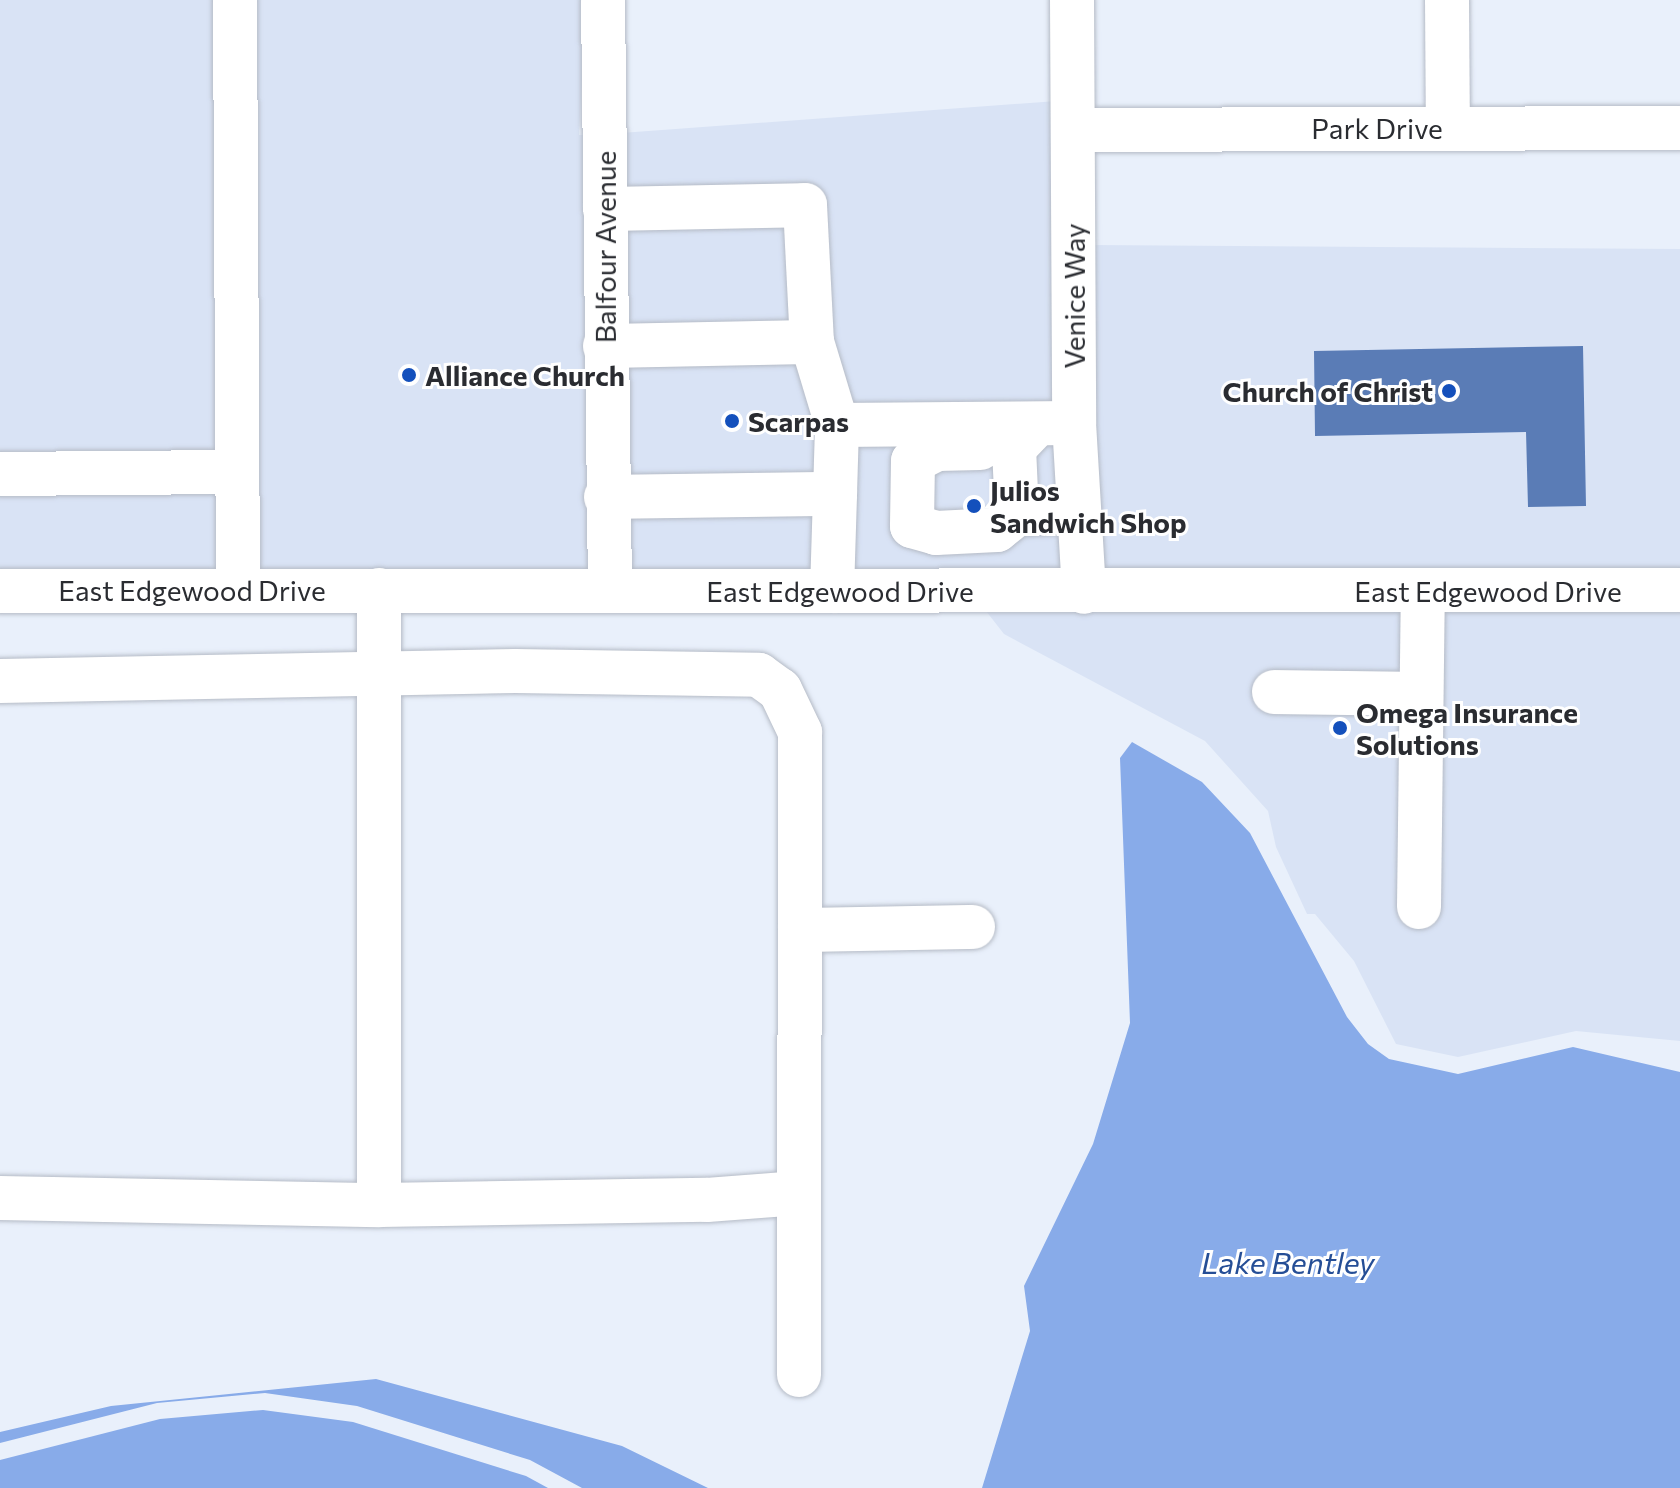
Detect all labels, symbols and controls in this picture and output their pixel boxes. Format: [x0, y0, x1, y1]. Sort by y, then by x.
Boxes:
street label: Park Drive [1311, 111, 1443, 145]
street label: Balfour Avenue [588, 151, 622, 343]
street label: Venice Way [1057, 223, 1091, 369]
place label: Alliance Church [425, 358, 625, 392]
marker: Alliance Church [400, 366, 418, 384]
place label: Church of Christ [1223, 374, 1433, 408]
marker: Church of Christ [1440, 382, 1458, 400]
place label: Scarpas [748, 404, 849, 438]
marker: Scarpas [723, 412, 741, 430]
place label: Julios Sandwich Shop [990, 473, 1187, 539]
marker: Julios Sandwich Shop [965, 497, 983, 515]
street label: East Edgewood Drive [58, 573, 326, 607]
street label: East Edgewood Drive [706, 574, 974, 608]
street label: East Edgewood Drive [1354, 574, 1622, 608]
place label: Omega Insurance Solutions [1356, 695, 1578, 761]
marker: Omega Insurance Solutions [1331, 719, 1349, 737]
water label: Lake Bentley [1201, 1244, 1375, 1280]

